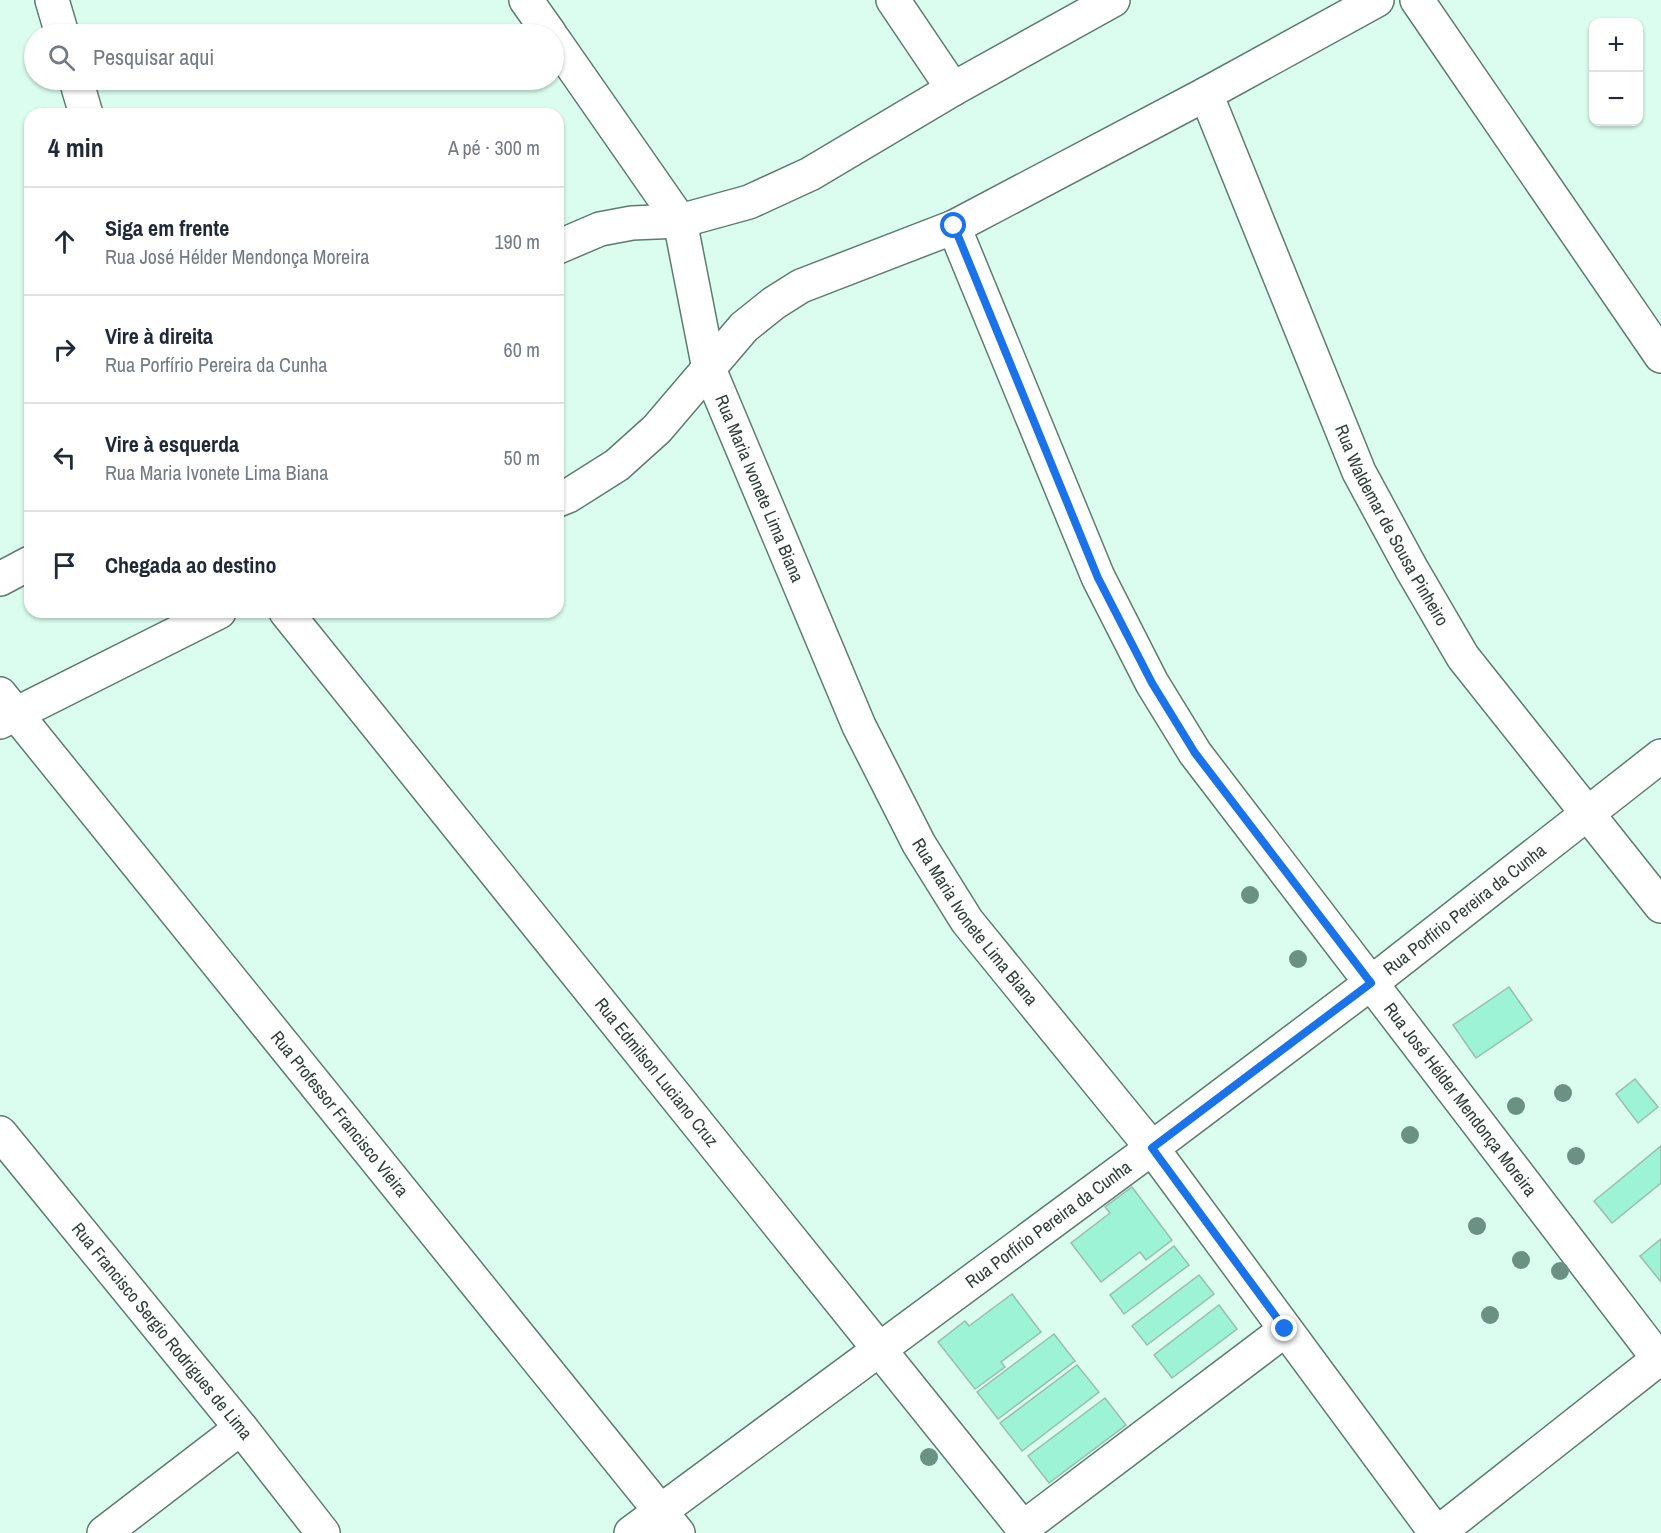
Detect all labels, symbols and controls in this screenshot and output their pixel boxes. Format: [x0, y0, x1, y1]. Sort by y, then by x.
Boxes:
map controls [1589, 18, 1643, 126]
button: + [1589, 18, 1643, 72]
search box [24, 24, 564, 90]
icon: search [45, 41, 78, 74]
text: Pesquisar aqui [93, 42, 214, 72]
button: − [1589, 72, 1643, 126]
text: 4 min [48, 130, 104, 165]
text: A pé · 300 m [448, 134, 540, 161]
route start [940, 212, 966, 238]
text: Siga em frente [105, 213, 229, 243]
icon: ahead [48, 225, 81, 258]
text: 190 m [494, 228, 540, 255]
text: Rua José Hélder Mendonça Moreira [105, 243, 369, 270]
text: Vire à direita [105, 321, 213, 351]
icon: right [48, 333, 81, 366]
text: 60 m [504, 336, 540, 363]
text: Rua Porfírio Pereira da Cunha [105, 351, 327, 378]
street label: Rua Maria Ivonete Lima Biana [709, 391, 810, 586]
street label: Rua Waldemar de Sousa Pinheiro [1329, 421, 1455, 630]
text: Vire à esquerda [105, 429, 239, 459]
icon: left [48, 441, 81, 474]
text: 50 m [504, 444, 540, 471]
text: Rua Maria Ivonete Lima Biana [105, 459, 328, 486]
icon: arrive [48, 549, 81, 582]
text: Chegada ao destino [105, 550, 276, 580]
street label: Rua Maria Ivonete Lima Biana [906, 833, 1044, 1011]
street label: Rua Porfírio Pereira da Cunha [1378, 838, 1551, 981]
street label: Rua Edmilson Luciano Cruz [589, 992, 725, 1152]
street label: Rua José Hélder Mendonça Moreira [1378, 997, 1543, 1201]
street label: Rua Professor Francisco Vieira [265, 1025, 414, 1202]
street label: Rua Porfírio Pereira da Cunha [960, 1155, 1136, 1294]
street label: Rua Francisco Sergio Rodrigues de Lima [66, 1217, 259, 1445]
route end [1271, 1315, 1297, 1341]

